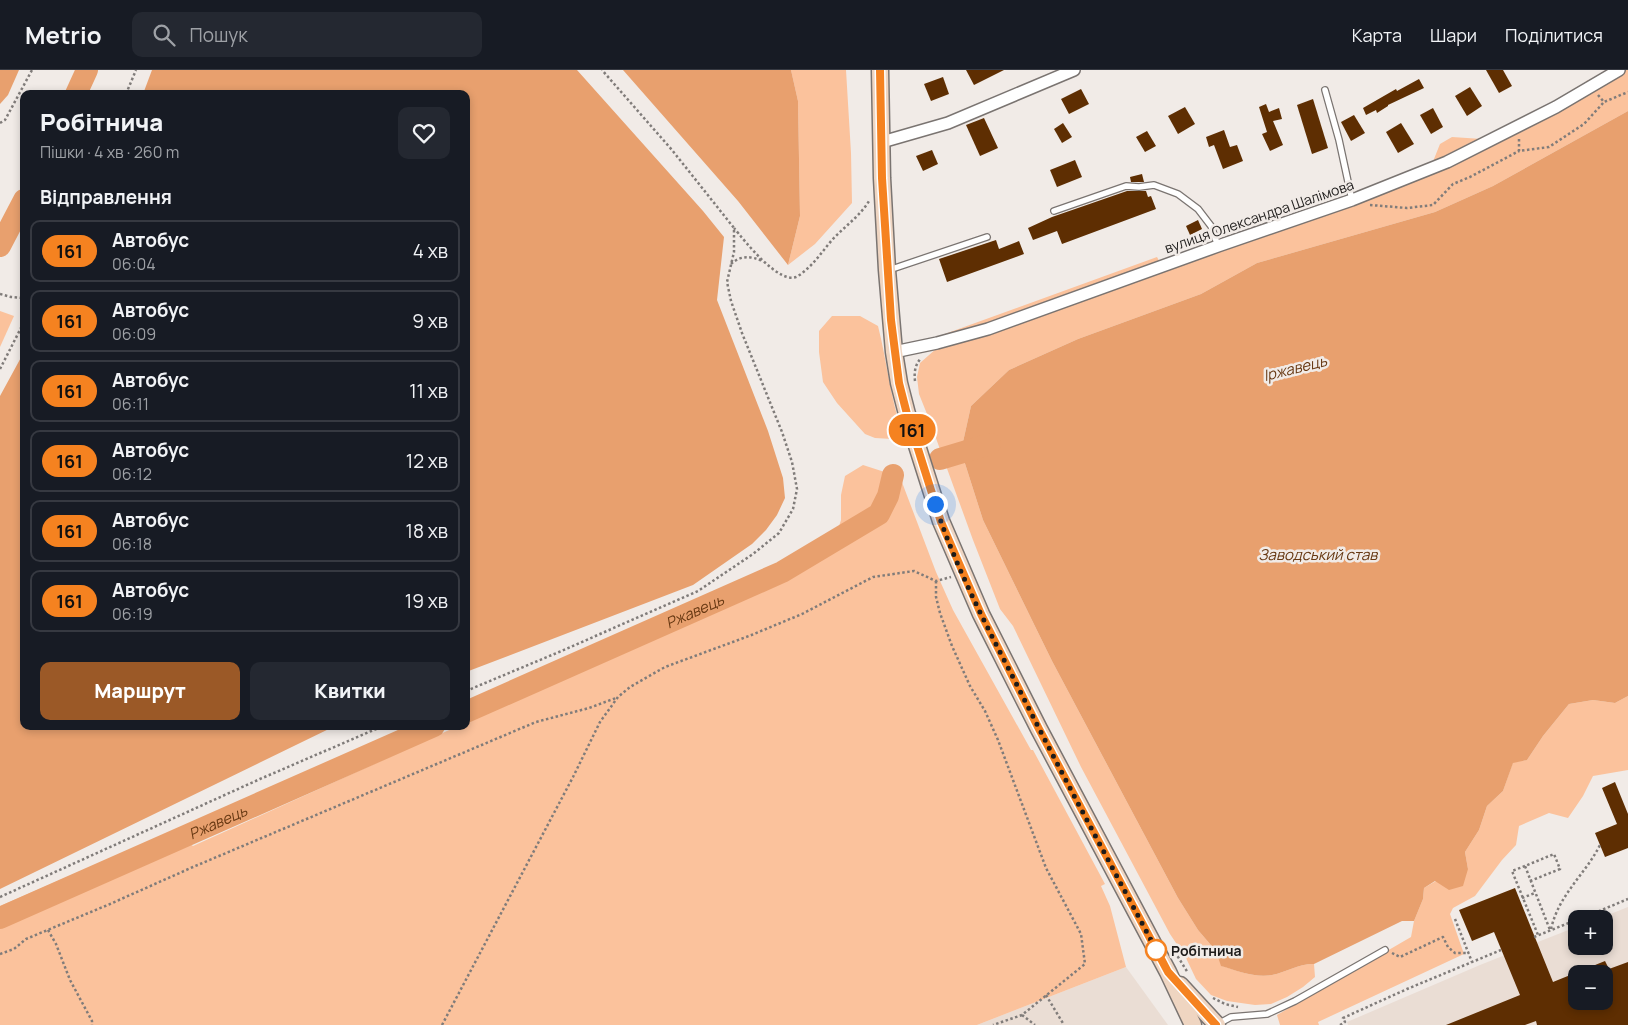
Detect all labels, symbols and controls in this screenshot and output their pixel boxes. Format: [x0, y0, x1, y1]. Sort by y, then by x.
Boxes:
search box [132, 12, 482, 57]
text: Metrio [25, 18, 102, 51]
icon: search [150, 21, 178, 49]
text: Пошук [190, 22, 248, 48]
text: Карта [1352, 23, 1402, 47]
text: Шари [1430, 23, 1477, 47]
text: Поділитися [1505, 23, 1603, 47]
text: Робітнича [40, 105, 163, 138]
button: heart [398, 107, 450, 159]
text: Пішки · 4 хв · 260 m [40, 141, 179, 163]
street label: вулиця Олександра Шалімова [1162, 175, 1356, 257]
text: Відправлення [40, 184, 172, 210]
text: Автобус [112, 227, 189, 253]
text: 4 хв [413, 238, 448, 264]
text: 161 [56, 239, 83, 263]
text: 06:04 [112, 253, 156, 275]
text: Автобус [112, 297, 189, 323]
text: 9 хв [412, 308, 448, 334]
text: 161 [56, 309, 83, 333]
text: 06:09 [112, 323, 156, 345]
water label: Іржавець [1261, 350, 1330, 386]
text: Автобус [112, 367, 189, 393]
text: 11 хв [409, 378, 448, 404]
text: 161 [56, 379, 83, 403]
text: 06:11 [112, 393, 149, 415]
line badge: 161 [883, 414, 941, 446]
text: 161 [899, 418, 925, 442]
text: Автобус [112, 437, 189, 463]
text: 12 хв [406, 448, 448, 474]
text: 161 [56, 449, 83, 473]
text: 06:12 [112, 463, 152, 485]
your location [923, 492, 948, 517]
text: Автобус [112, 507, 189, 533]
text: 18 хв [406, 518, 448, 544]
text: 161 [56, 519, 83, 543]
text: 06:18 [112, 533, 152, 555]
water label: Заводський став [1259, 544, 1378, 565]
text: Автобус [112, 577, 189, 603]
text: 19 хв [405, 588, 448, 614]
water label: Ржавець [662, 588, 728, 633]
text: 161 [56, 589, 83, 613]
text: 06:19 [112, 603, 153, 625]
button: Маршрут [40, 662, 240, 720]
button: Квитки [250, 662, 450, 720]
water label: Ржавець [185, 799, 251, 844]
map controls [1568, 910, 1613, 1010]
button: + [1568, 910, 1613, 955]
marker: Робітнича [1145, 939, 1167, 961]
place label: Робітнича [1171, 941, 1242, 960]
button: − [1568, 965, 1613, 1010]

